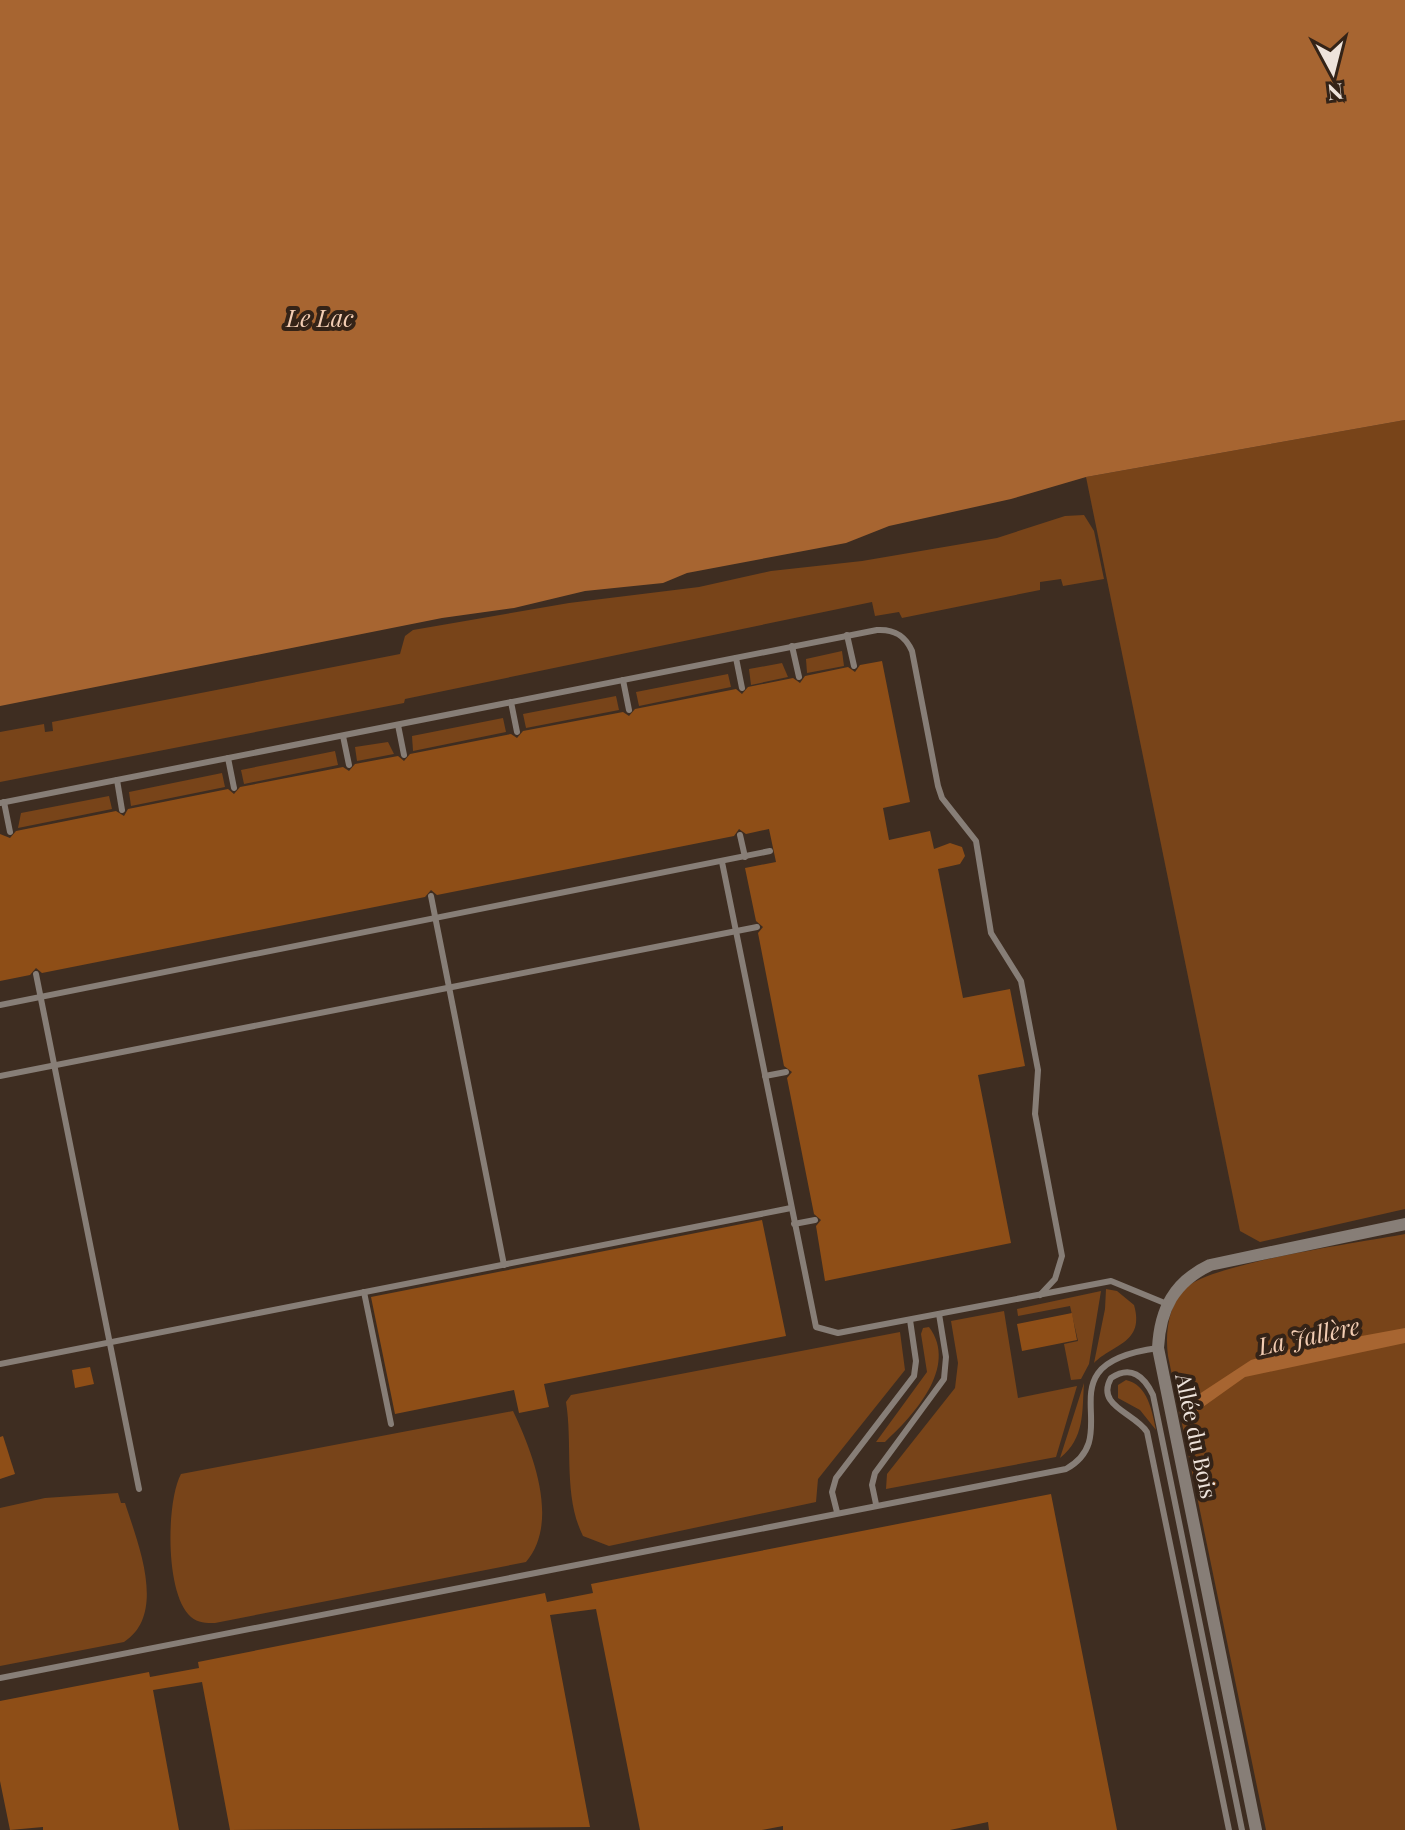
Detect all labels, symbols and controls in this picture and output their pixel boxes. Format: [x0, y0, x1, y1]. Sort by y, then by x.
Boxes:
north arrow [1293, 32, 1373, 112]
text: N [1326, 77, 1345, 109]
water label: Le Lac [285, 301, 354, 333]
water label: La Jallère [1254, 1309, 1362, 1362]
street label: Allée du Bois [1169, 1370, 1225, 1501]

